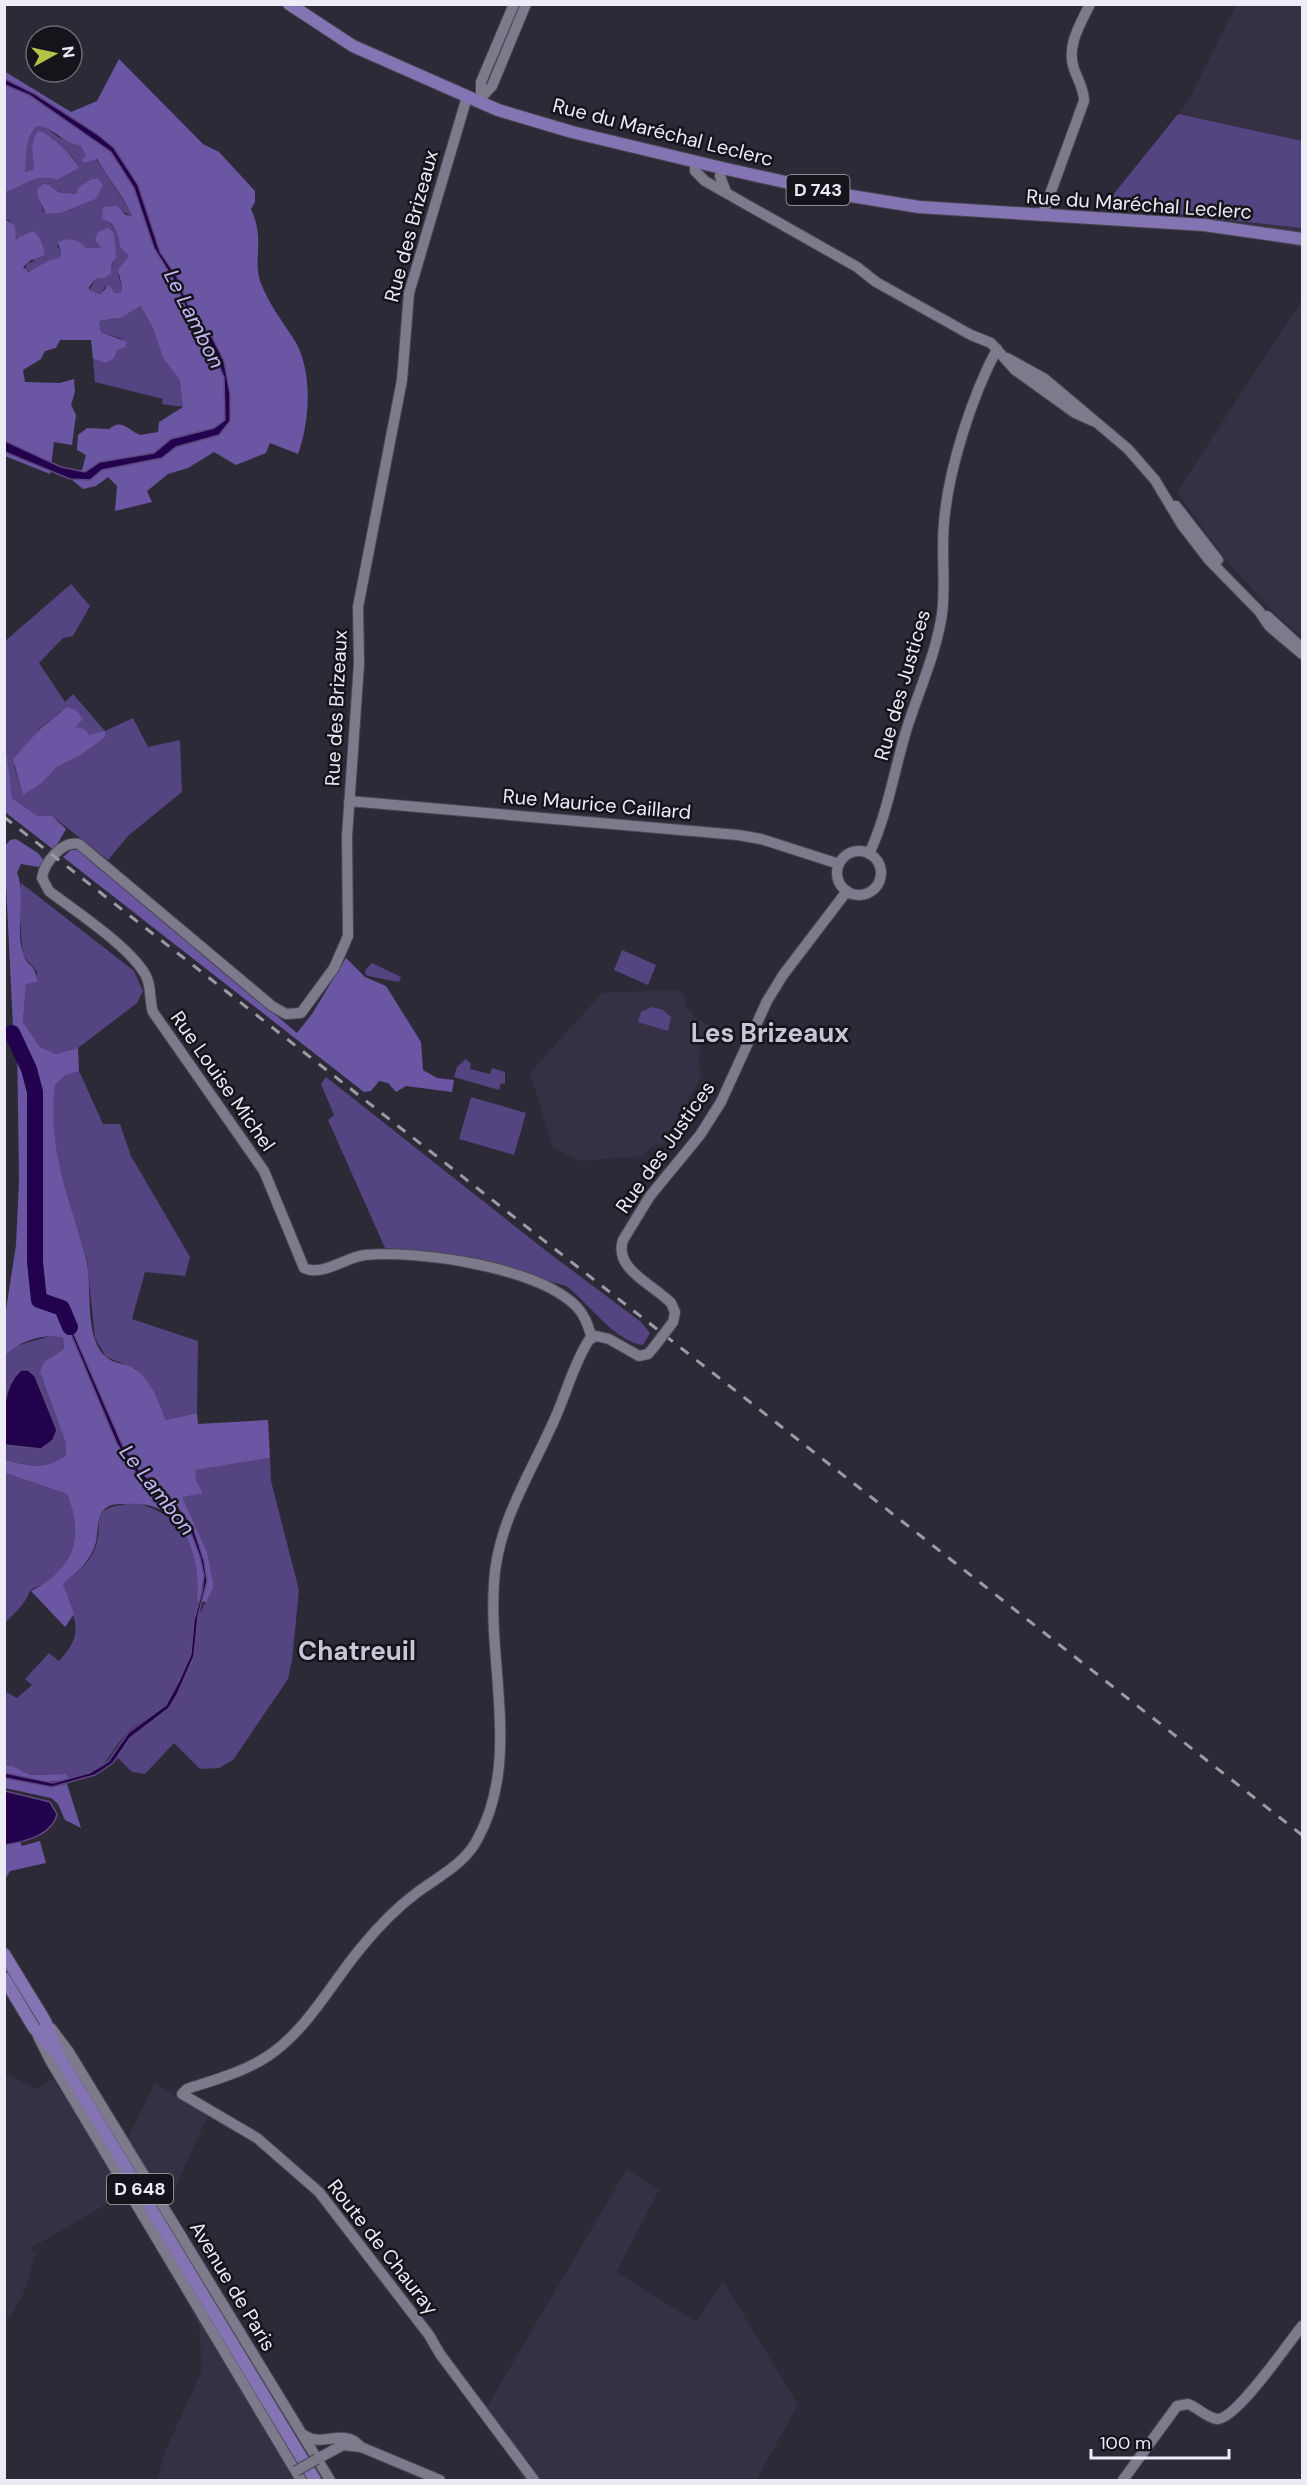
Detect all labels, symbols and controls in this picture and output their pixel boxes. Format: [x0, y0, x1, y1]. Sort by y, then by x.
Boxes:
north arrow [24, 24, 84, 84]
text: N [57, 45, 80, 59]
street label: Rue du Maréchal Leclerc [550, 92, 776, 172]
street label: Rue des Brizeaux [378, 147, 444, 305]
road number: D 743 [786, 175, 850, 205]
street label: Rue du Maréchal Leclerc [1025, 183, 1253, 225]
water label: Le Lambon [157, 265, 231, 373]
street label: Rue des Justices [868, 607, 936, 763]
street label: Rue des Brizeaux [319, 629, 353, 787]
street label: Rue Maurice Caillard [502, 783, 692, 825]
street label: Rue Louise Michel [165, 1006, 281, 1156]
district label: Les Brizeaux [691, 1016, 849, 1050]
street label: Rue des Justices [610, 1076, 720, 1218]
water label: Le Lambon [113, 1439, 201, 1541]
district label: Chatreuil [298, 1634, 416, 1668]
road number: D 648 [107, 2174, 173, 2204]
street label: Route de Chauray [322, 2174, 444, 2320]
street label: Avenue de Paris [184, 2216, 282, 2356]
scale bar [1091, 2422, 1229, 2460]
text: 100 m [1100, 2431, 1151, 2455]

